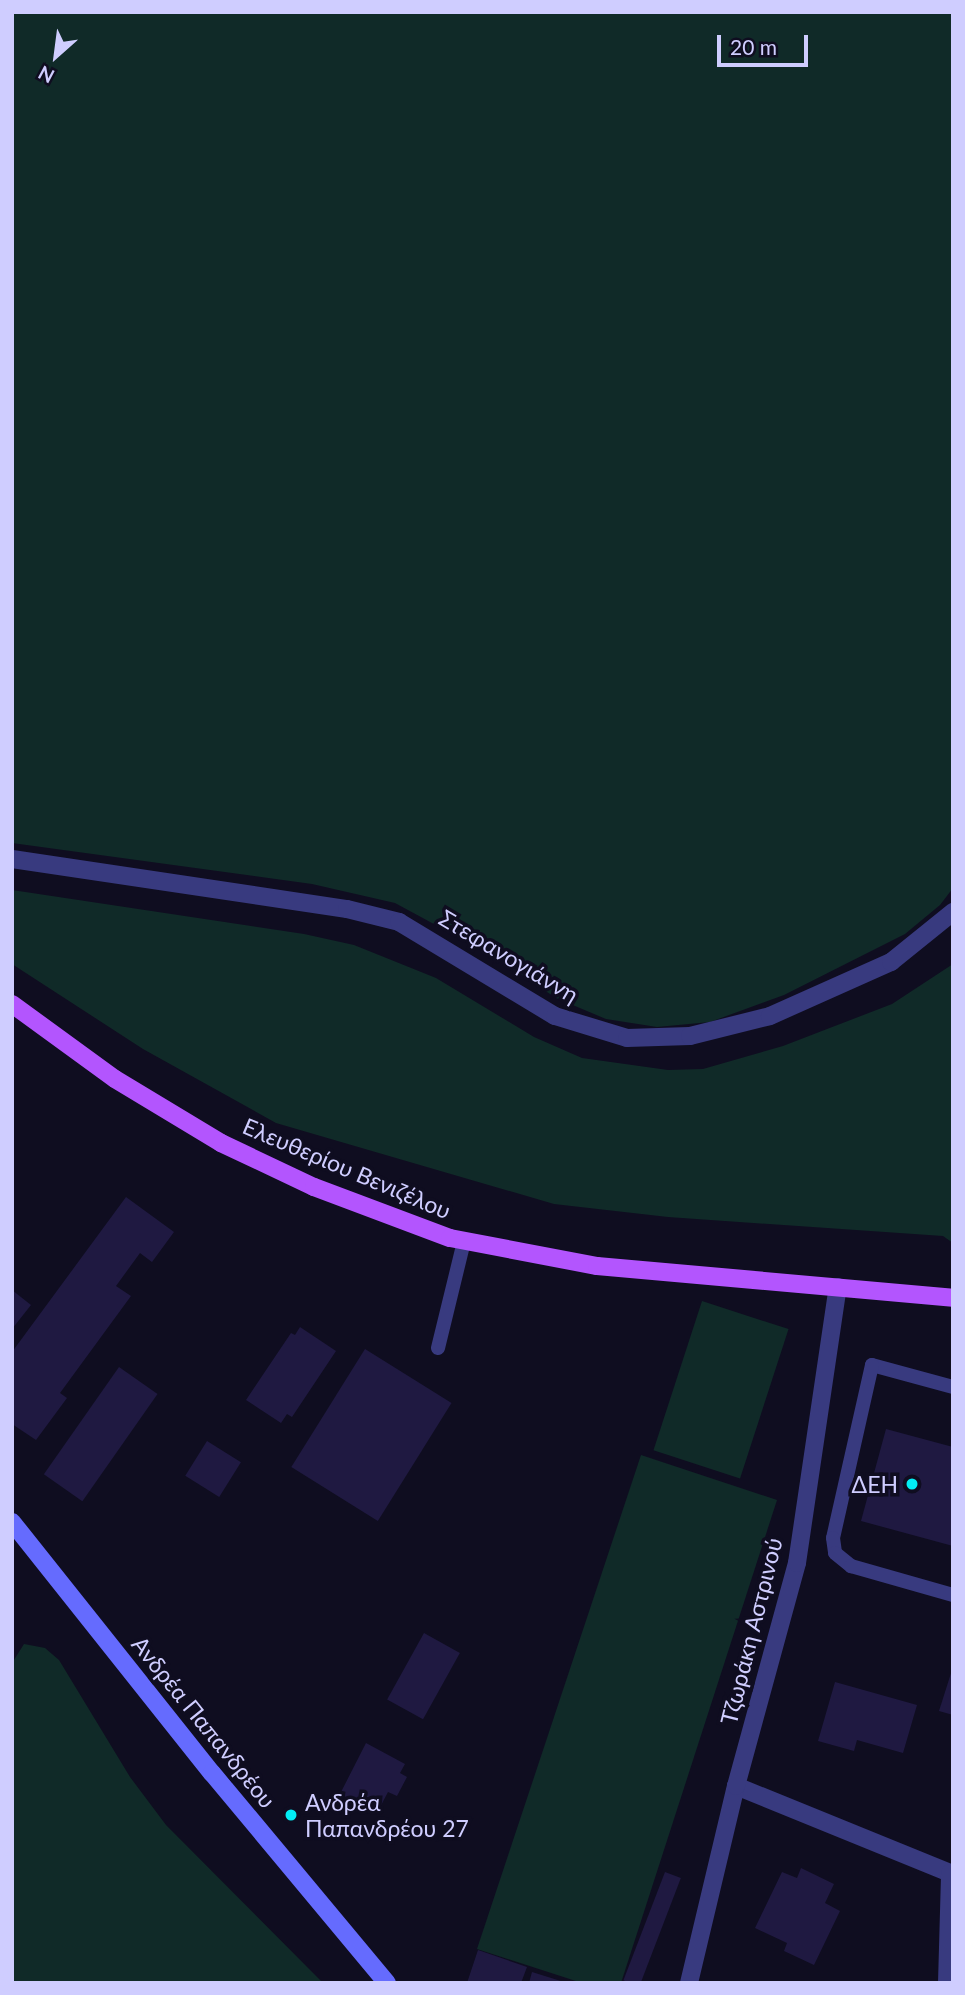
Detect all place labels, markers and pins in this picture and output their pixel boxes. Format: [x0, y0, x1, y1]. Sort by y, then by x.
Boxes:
place label: ΔΕΗ [852, 1470, 898, 1498]
marker: ΔΕΗ [904, 1476, 920, 1492]
place label: Ανδρέα Παπανδρέου 27 [305, 1788, 469, 1842]
marker: Ανδρέα Παπανδρέου 27 [283, 1807, 299, 1823]

